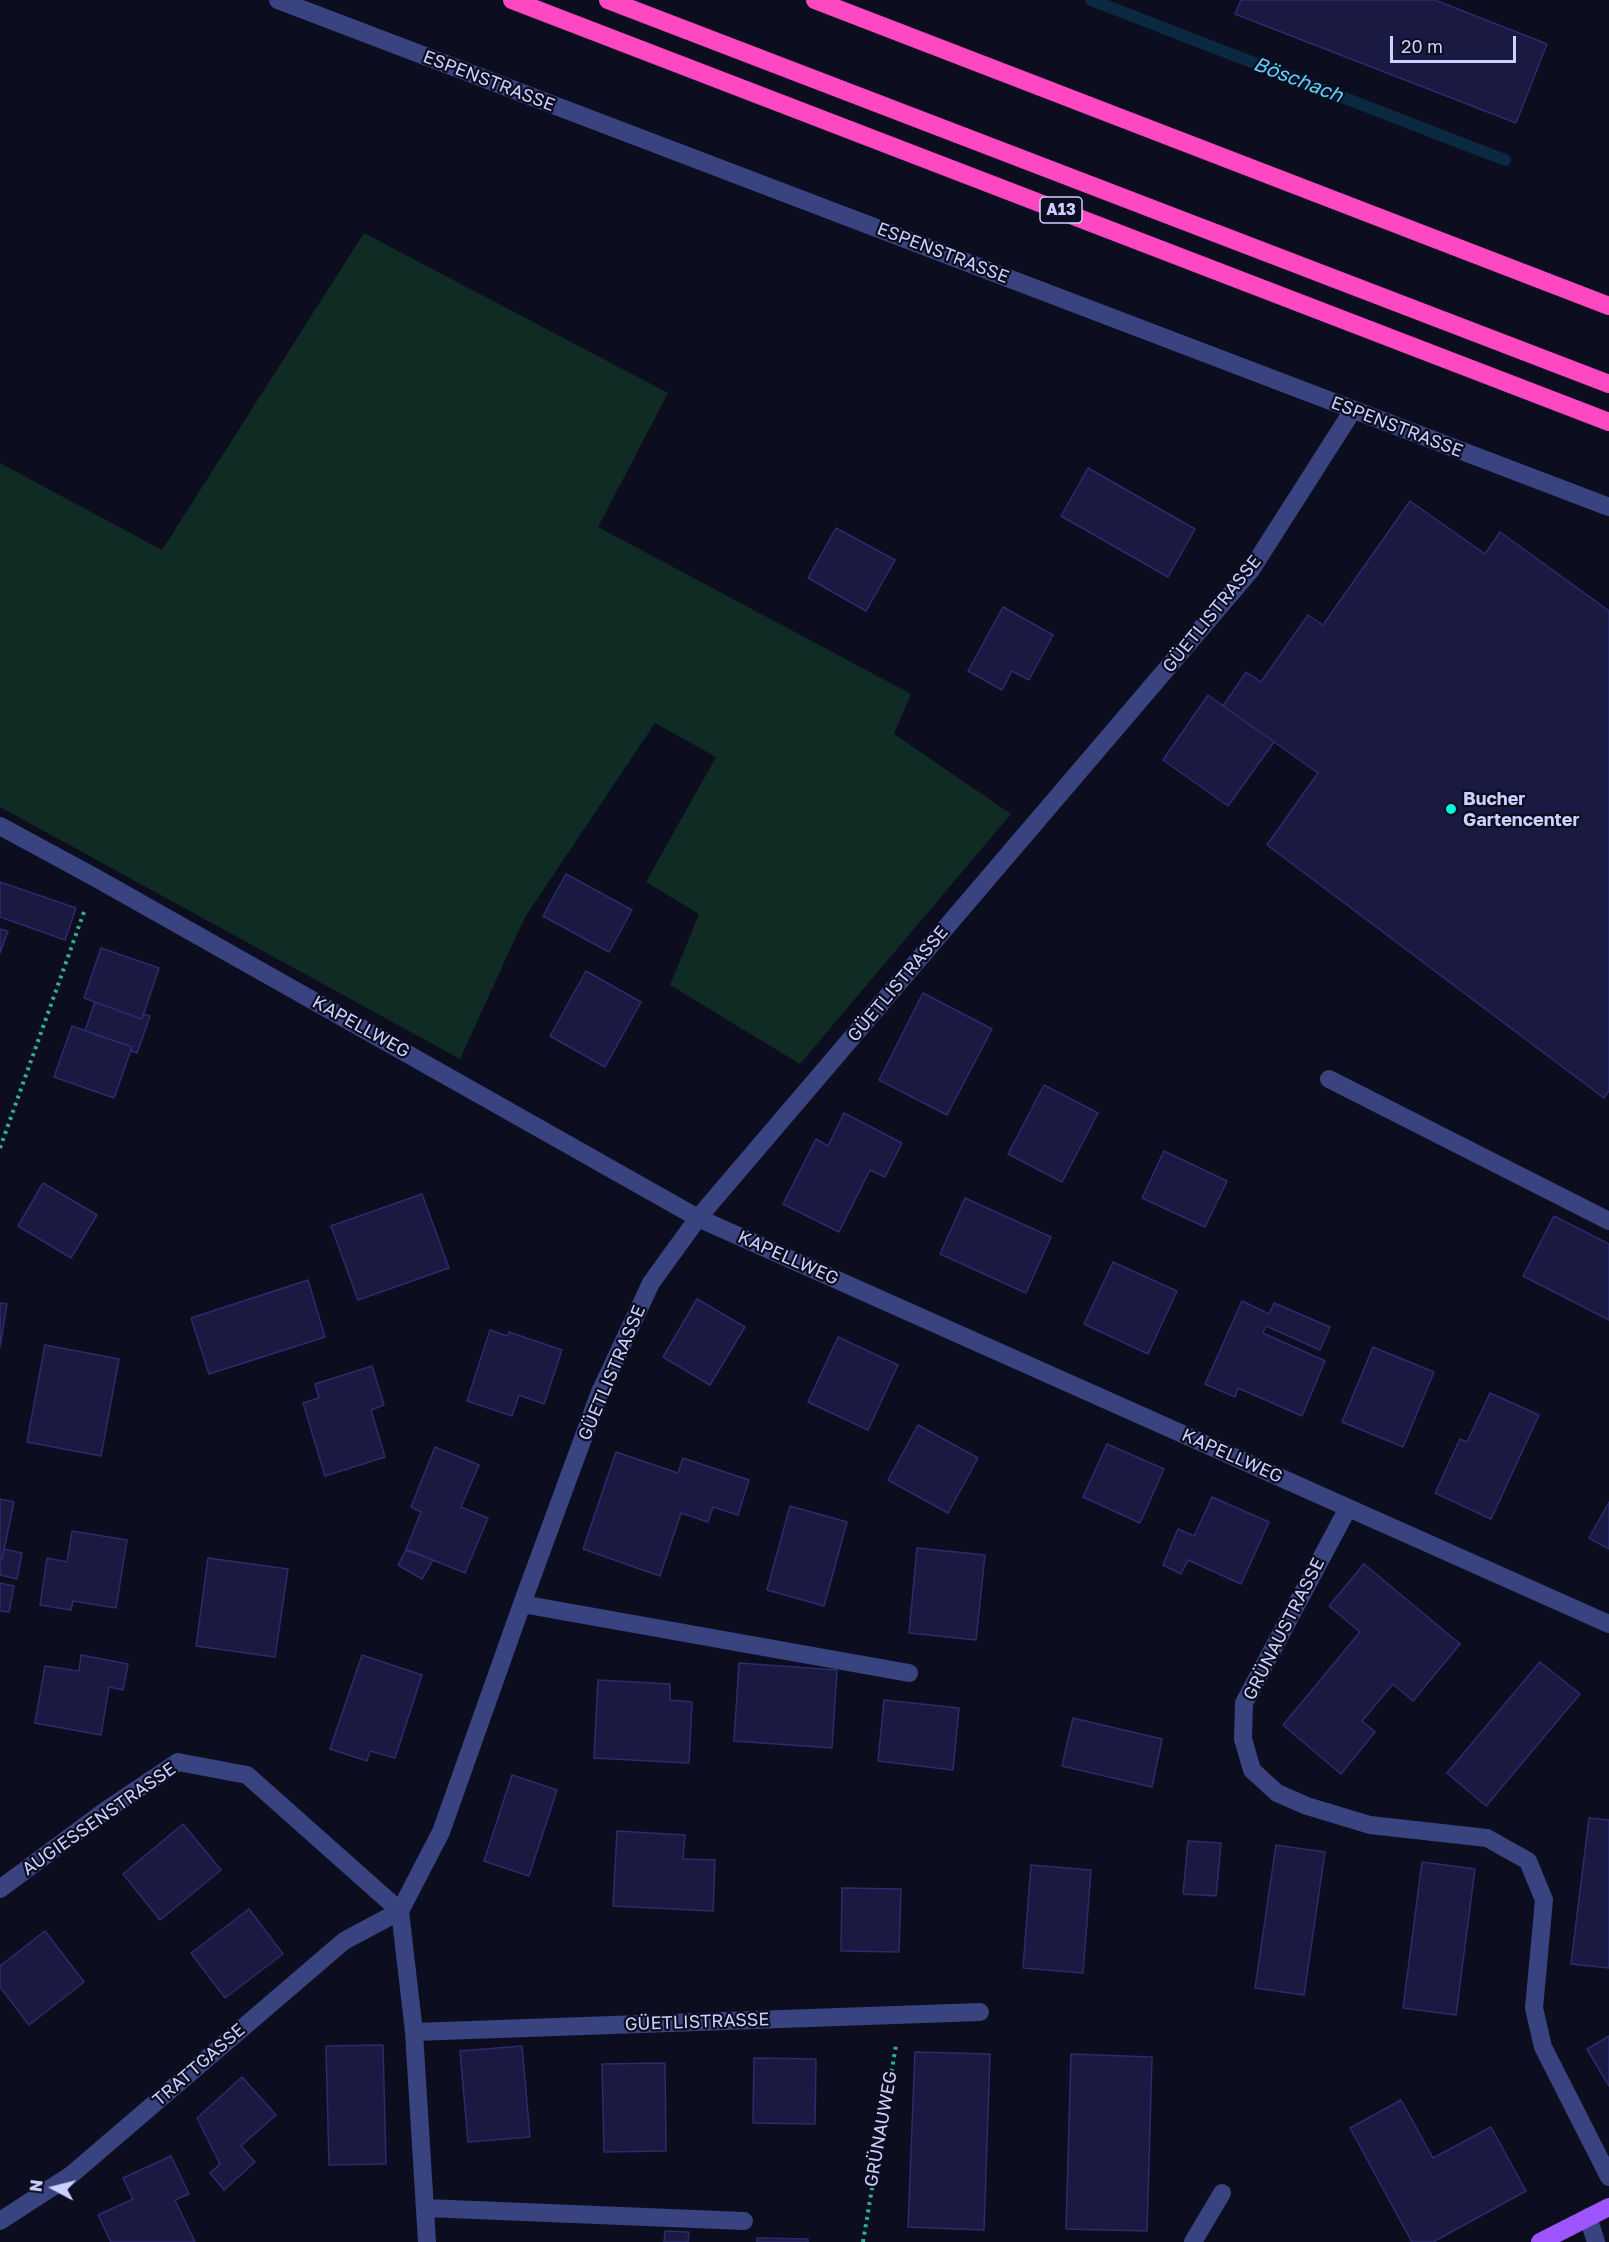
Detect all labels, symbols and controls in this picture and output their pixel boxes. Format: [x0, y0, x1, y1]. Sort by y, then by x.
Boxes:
scale bar [1393, 24, 1519, 62]
text: 20 m [1401, 35, 1443, 57]
street label: ESPENSTRASSE [420, 46, 558, 116]
water label: Böschach [1250, 52, 1346, 108]
road number: A13 [1040, 197, 1082, 223]
street label: ESPENSTRASSE [874, 218, 1012, 288]
street label: ESPENSTRASSE [1328, 392, 1466, 462]
street label: GÜETLISTRASSE [1158, 551, 1266, 677]
place label: Bucher Gartencenter [1463, 788, 1579, 830]
marker: Bucher Gartencenter [1444, 802, 1458, 816]
street label: GÜETLISTRASSE [843, 922, 953, 1046]
street label: KAPELLWEG [309, 991, 413, 1063]
street label: KAPELLWEG [734, 1226, 842, 1290]
street label: GÜETLISTRASSE [574, 1302, 650, 1444]
street label: KAPELLWEG [1178, 1424, 1286, 1488]
street label: GRÜNAUSTRASSE [1239, 1554, 1329, 1704]
street label: AUGIESSENSTRASSE [18, 1758, 180, 1880]
street label: GÜETLISTRASSE [624, 2009, 770, 2035]
street label: TRATTGASSE [149, 2019, 249, 2111]
street label: GRÜNAUWEG [860, 2069, 902, 2189]
north arrow [24, 2158, 84, 2218]
text: N [25, 2179, 47, 2193]

